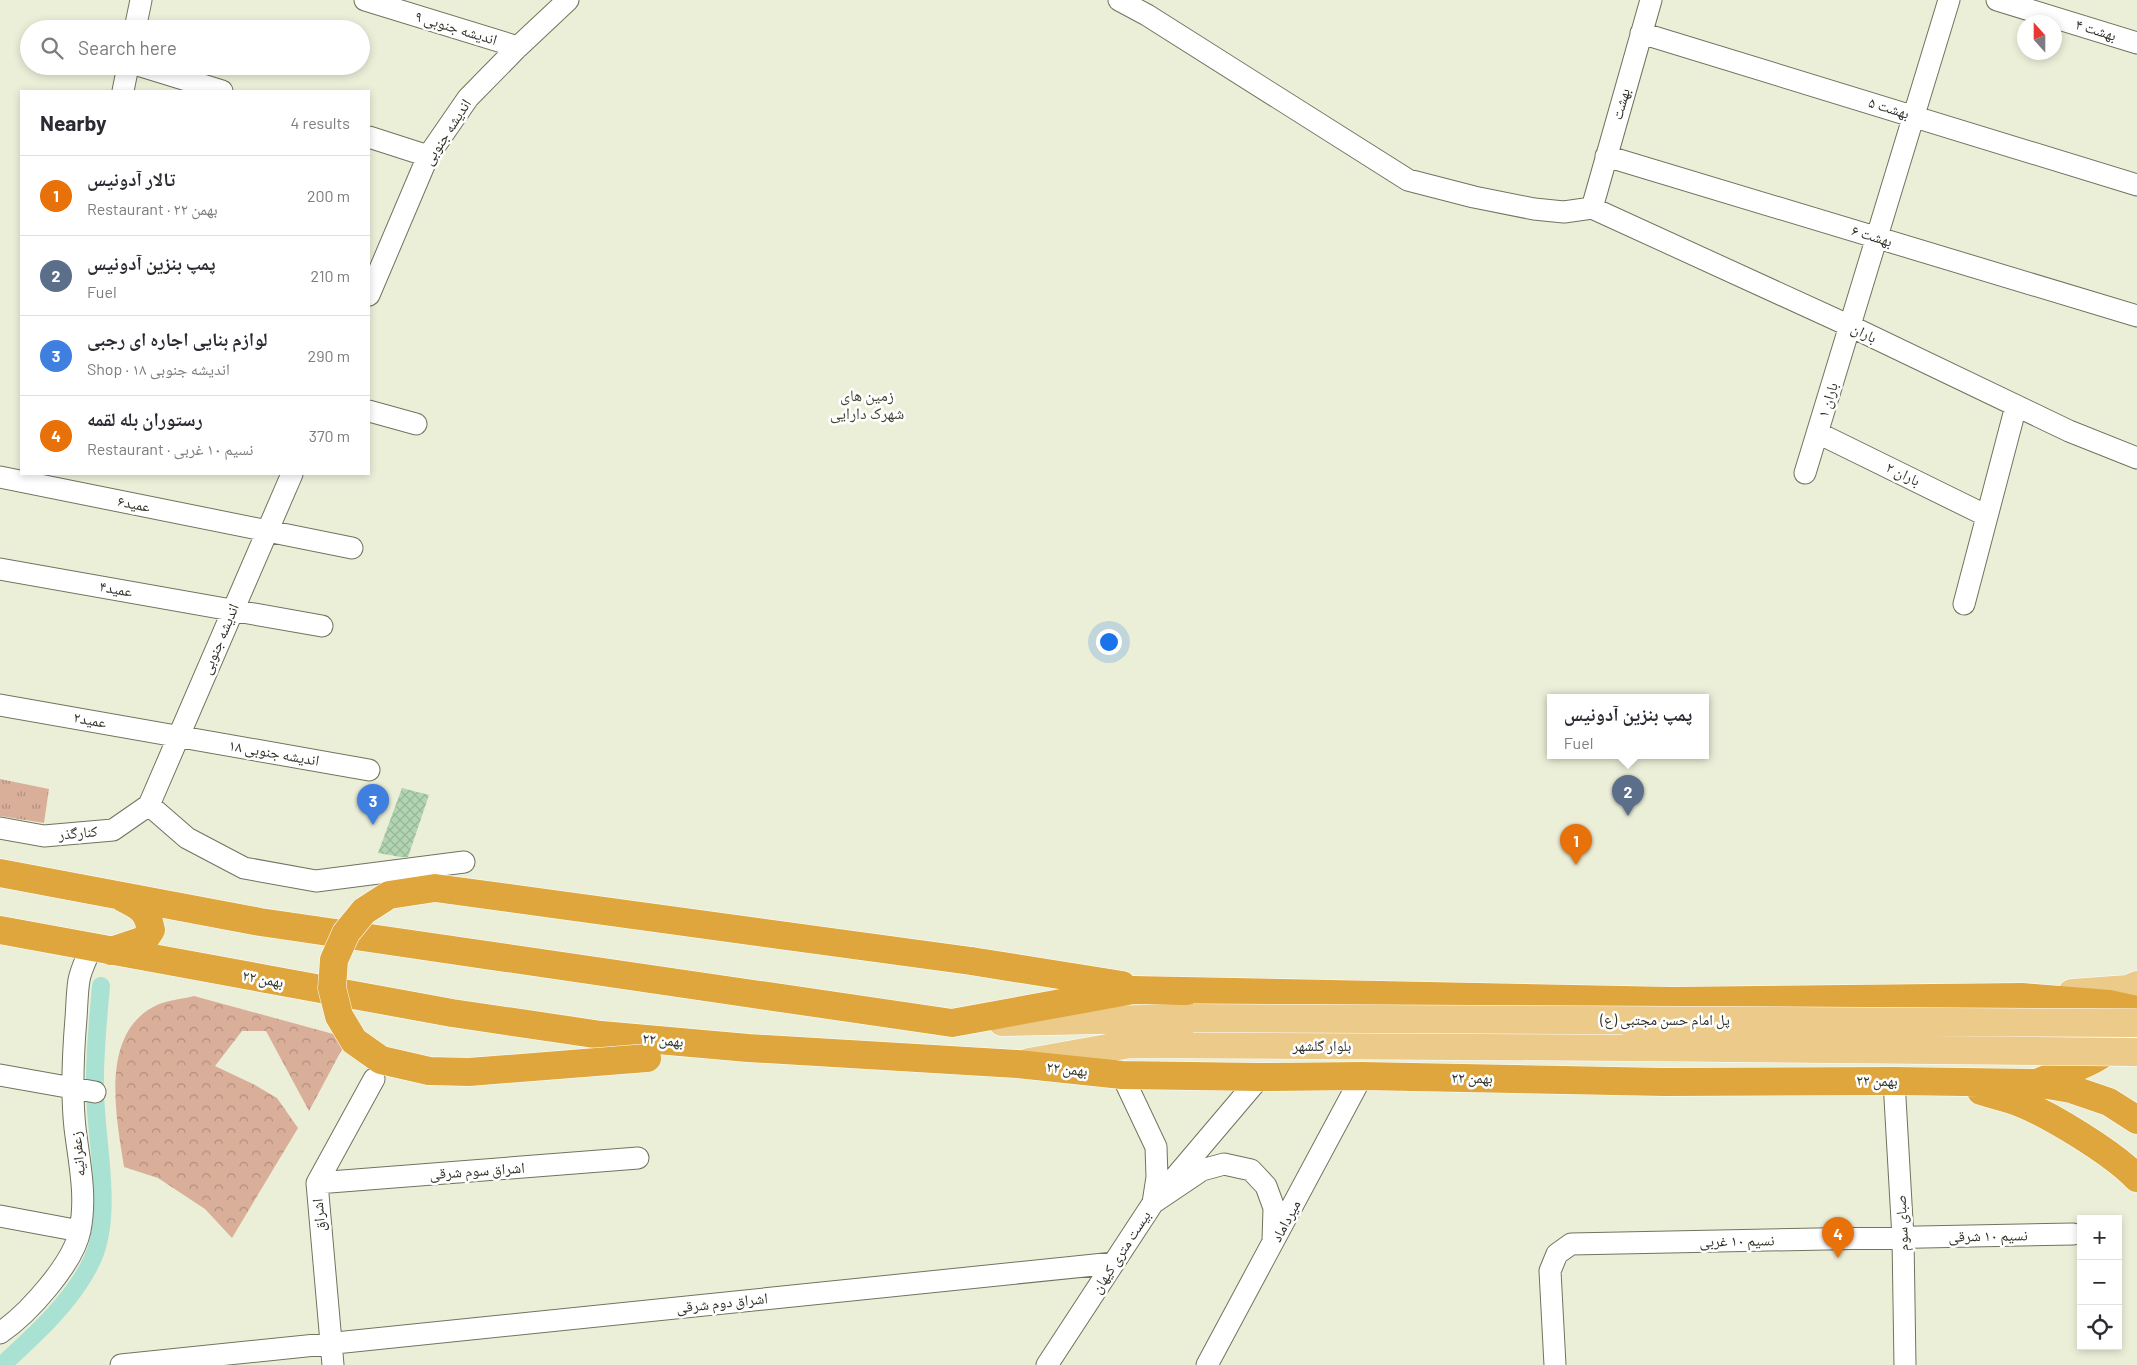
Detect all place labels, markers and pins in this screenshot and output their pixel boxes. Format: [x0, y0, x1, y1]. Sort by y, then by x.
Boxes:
pin: 2 [1612, 775, 1644, 816]
pin: 3 [357, 784, 389, 825]
pin: 1 [1560, 824, 1592, 865]
pin: 4 [1822, 1217, 1854, 1258]

